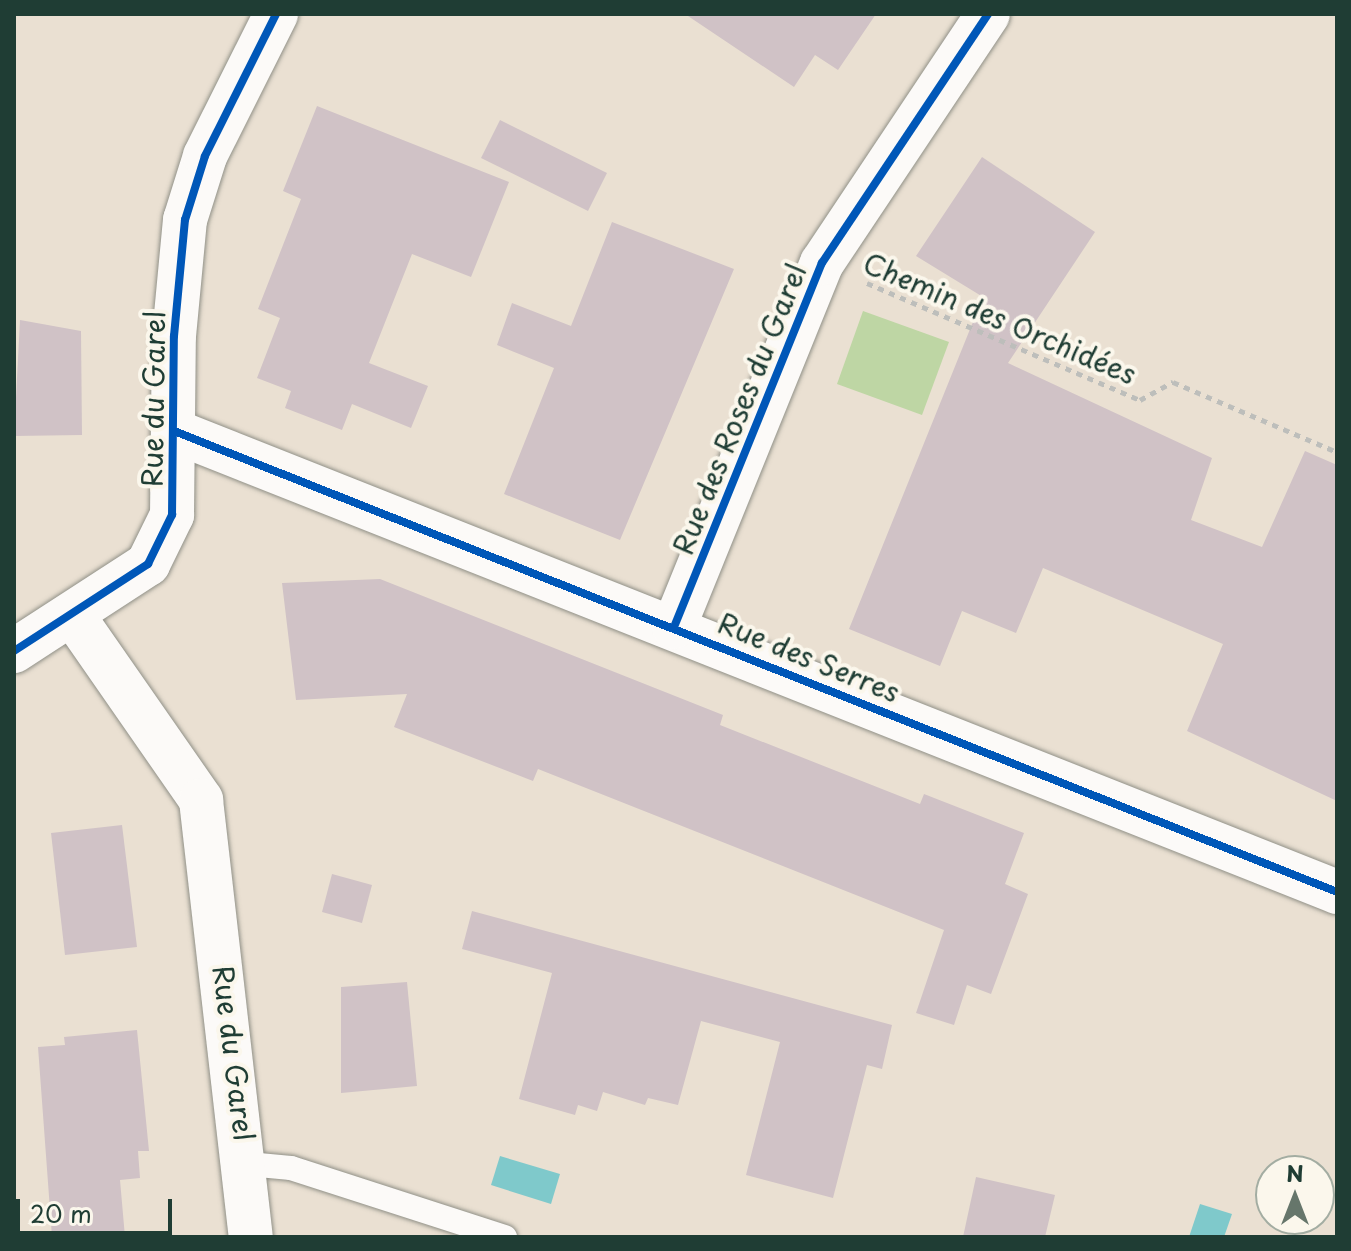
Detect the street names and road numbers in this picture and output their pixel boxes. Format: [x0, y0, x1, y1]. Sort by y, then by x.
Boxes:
street label: Chemin des Orchidées [858, 245, 1142, 391]
street label: Rue des Roses du Garel [665, 257, 813, 561]
street label: Rue du Garel [135, 310, 171, 488]
street label: Rue des Serres [711, 604, 907, 710]
street label: Rue du Garel [207, 963, 261, 1143]

